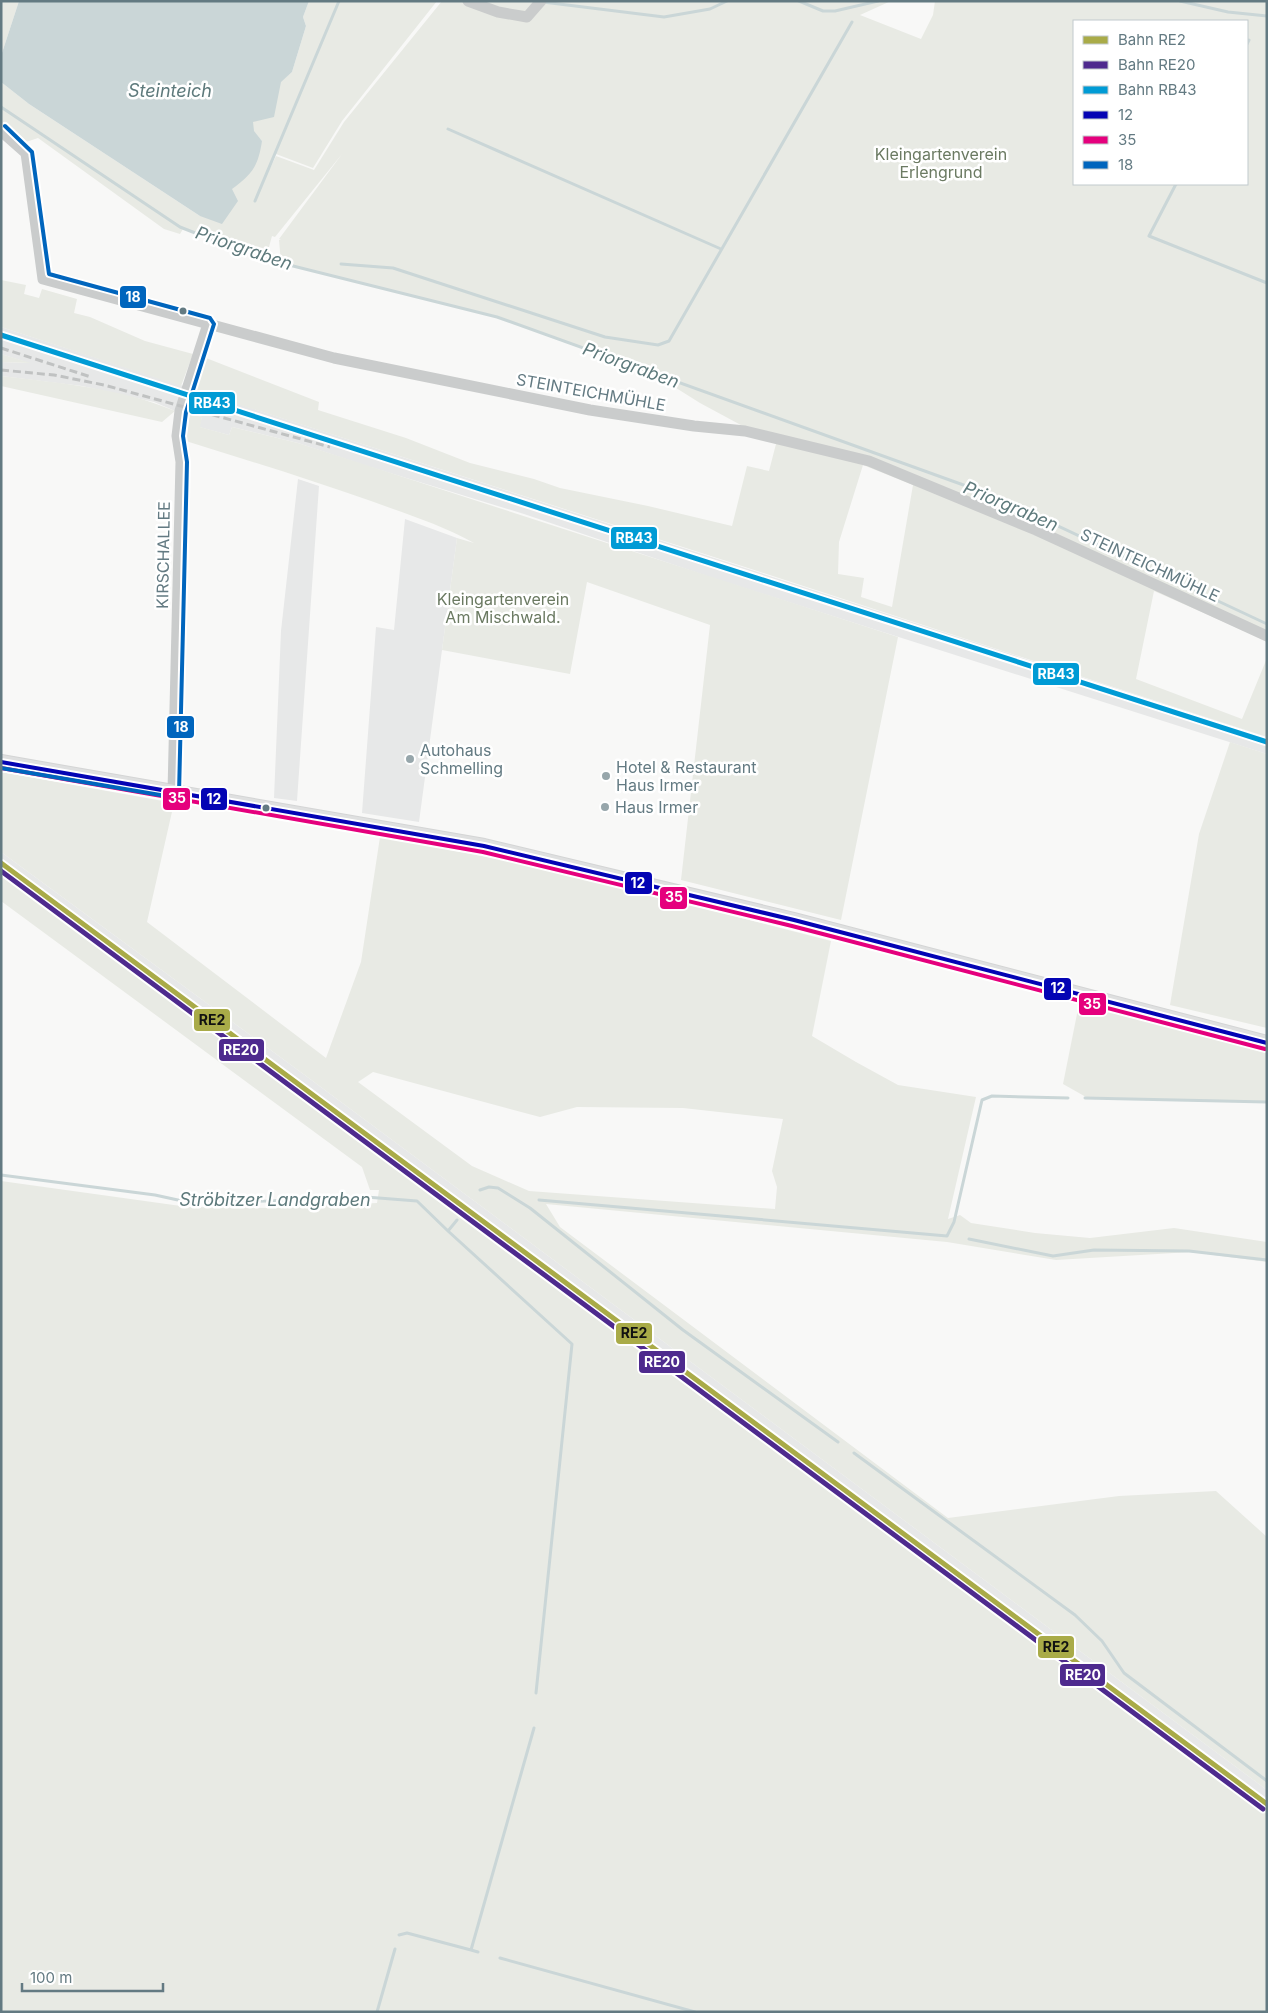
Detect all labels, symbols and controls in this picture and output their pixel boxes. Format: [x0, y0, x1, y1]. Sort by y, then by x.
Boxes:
legend [1073, 20, 1248, 185]
text: Bahn RE2 [1118, 30, 1186, 49]
text: Bahn RE20 [1118, 55, 1195, 74]
water label: Steinteich [128, 80, 212, 101]
text: Bahn RB43 [1118, 80, 1197, 99]
text: 12 [1118, 105, 1133, 124]
text: 35 [1118, 130, 1136, 149]
park label: Kleingartenverein Erlengrund [875, 144, 1007, 182]
text: 18 [1118, 155, 1133, 174]
water label: Priorgraben [193, 222, 295, 274]
line badge: 18 [119, 285, 147, 309]
text: 18 [125, 288, 141, 305]
unlabelled marker [178, 306, 188, 316]
water label: Priorgraben [580, 338, 682, 392]
street label: STEINTEICHMÜHLE [515, 369, 667, 415]
line badge: RB43 [188, 391, 236, 415]
text: RB43 [194, 394, 230, 411]
water label: Priorgraben [960, 477, 1062, 535]
street label: KIRSCHALLEE [152, 501, 174, 609]
street label: STEINTEICHMÜHLE [1077, 524, 1223, 606]
line badge: RB43 [610, 526, 658, 550]
text: RB43 [616, 529, 652, 546]
park label: Kleingartenverein Am Mischwald. [437, 589, 569, 627]
line badge: RB43 [1032, 662, 1080, 686]
text: RB43 [1038, 665, 1074, 682]
line badge: 18 [166, 715, 195, 739]
text: 18 [173, 718, 189, 735]
place label: Autohaus Schmelling [420, 740, 503, 778]
marker: Autohaus Schmelling [404, 753, 416, 765]
place label: Hotel & Restaurant Haus Irmer [616, 757, 756, 795]
marker: Hotel & Restaurant Haus Irmer [600, 770, 612, 782]
line badge: 35 [162, 787, 191, 811]
line badge: 12 [200, 787, 228, 811]
text: 35 [168, 789, 186, 806]
text: 12 [207, 790, 222, 807]
place label: Haus Irmer [615, 797, 698, 817]
marker: Haus Irmer [599, 801, 611, 813]
unlabelled marker [261, 803, 271, 813]
line badge: 12 [624, 871, 653, 895]
text: 12 [631, 874, 646, 891]
line badge: 35 [659, 886, 688, 910]
text: 35 [665, 888, 683, 905]
line badge: 12 [1043, 977, 1072, 1001]
text: 12 [1051, 979, 1066, 996]
line badge: 35 [1078, 992, 1107, 1016]
text: 35 [1083, 995, 1101, 1012]
line badge: RE2 [193, 1008, 231, 1032]
text: RE2 [199, 1011, 225, 1028]
line badge: RE20 [218, 1038, 265, 1062]
text: RE20 [223, 1041, 259, 1058]
water label: Ströbitzer Landgraben [179, 1189, 371, 1210]
line badge: RE2 [615, 1322, 653, 1345]
text: RE2 [621, 1324, 647, 1341]
line badge: RE20 [638, 1350, 686, 1374]
text: RE20 [644, 1353, 680, 1370]
line badge: RE2 [1037, 1635, 1075, 1659]
text: RE2 [1043, 1638, 1069, 1655]
line badge: RE20 [1059, 1663, 1106, 1687]
text: RE20 [1065, 1666, 1101, 1683]
scale bar [22, 1960, 164, 1992]
text: 100 m [30, 1968, 72, 1987]

